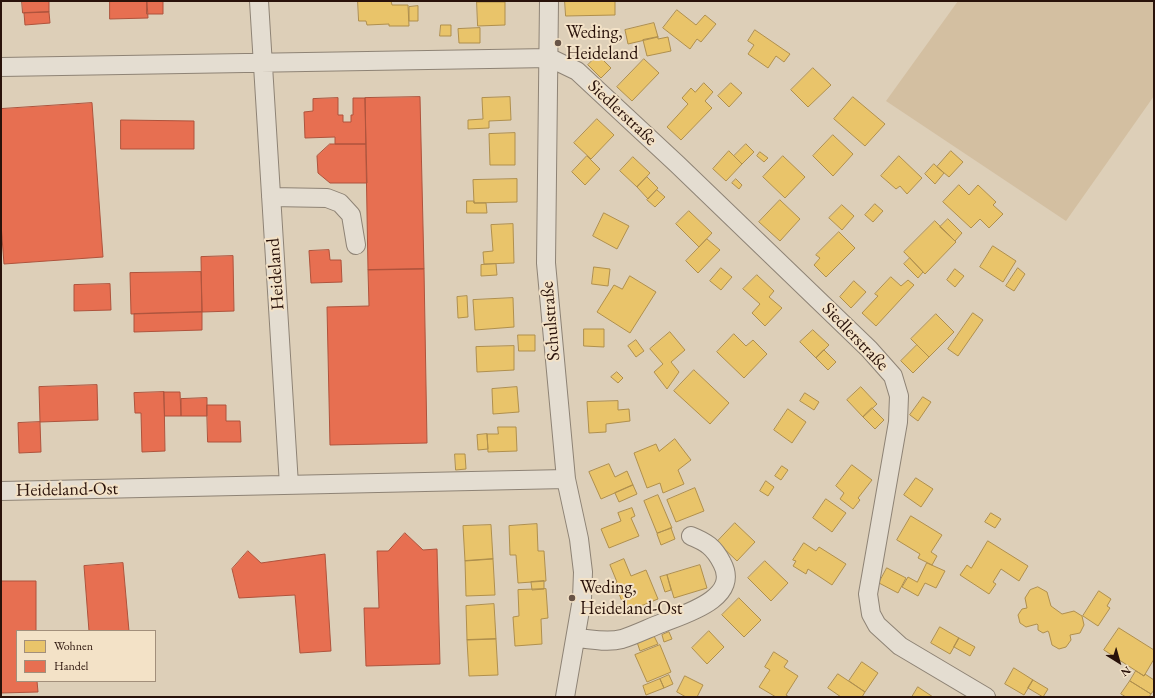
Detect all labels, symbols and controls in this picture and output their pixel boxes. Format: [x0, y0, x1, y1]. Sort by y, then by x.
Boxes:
place label: Weding, Heideland [566, 22, 638, 64]
marker: Weding, Heideland [553, 38, 563, 48]
street label: Siedlerstraße [583, 75, 661, 151]
street label: Heideland [263, 237, 289, 311]
street label: Schulstraße [537, 280, 565, 362]
street label: Siedlerstraße [817, 298, 893, 376]
street label: Heideland-Ost [16, 478, 118, 502]
place label: Weding, Heideland-Ost [580, 577, 682, 620]
marker: Weding, Heideland-Ost [567, 593, 577, 603]
legend [16, 630, 156, 682]
text: Wohnen [54, 638, 93, 654]
north arrow [1099, 642, 1139, 682]
text: Handel [54, 658, 88, 674]
text: N [1118, 663, 1134, 680]

